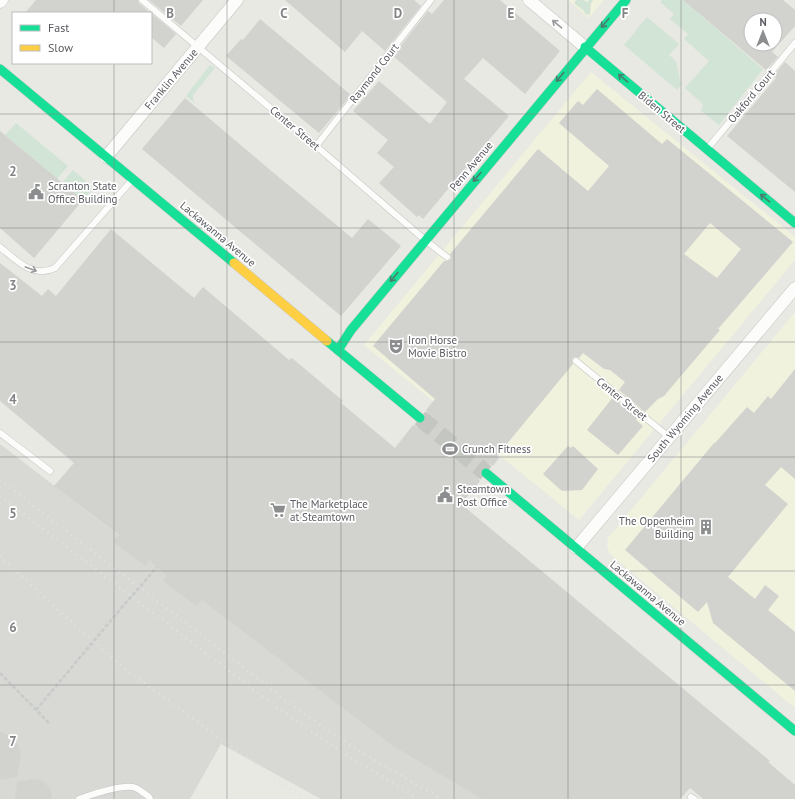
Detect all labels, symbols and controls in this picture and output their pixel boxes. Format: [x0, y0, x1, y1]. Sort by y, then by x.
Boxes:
text: B [166, 5, 174, 22]
text: C [280, 5, 288, 22]
text: D [394, 5, 402, 22]
text: E [508, 5, 515, 22]
text: F [622, 5, 629, 22]
legend [12, 12, 152, 64]
north arrow [743, 12, 783, 52]
text: N [759, 15, 767, 29]
one-way arrow [601, 18, 610, 29]
one-way arrow [552, 19, 562, 28]
text: Fast [48, 20, 69, 35]
text: Slow [48, 40, 73, 55]
street label: Raymond Court [346, 40, 402, 106]
street label: Franklin Avenue [141, 45, 201, 112]
street label: Oakford Court [725, 66, 778, 126]
one-way arrow [556, 72, 565, 82]
one-way arrow [617, 74, 628, 83]
street label: Biden Street [635, 88, 689, 136]
street label: Center Street [267, 103, 323, 153]
street label: Penn Avenue [446, 138, 496, 194]
text: 2 [9, 163, 17, 180]
one-way arrow [473, 172, 482, 182]
place label: Scranton State Office Building [48, 179, 118, 206]
public building icon: Scranton State Office Building [27, 183, 45, 201]
one-way arrow [760, 193, 770, 202]
street label: Lackawanna Avenue [177, 198, 259, 270]
one-way arrow [25, 266, 38, 273]
one-way arrow [390, 272, 399, 282]
text: 3 [9, 277, 17, 294]
place label: Iron Horse Movie Bistro [408, 333, 467, 360]
theatre icon: Iron Horse Movie Bistro [387, 337, 405, 355]
street label: South Wyoming Avenue [644, 371, 726, 465]
street label: Center Street [594, 374, 651, 424]
text: 4 [9, 391, 17, 408]
sports icon: Crunch Fitness [441, 440, 459, 458]
place label: Crunch Fitness [462, 442, 531, 456]
place label: Steamtown Post Office [457, 482, 510, 509]
public building icon: Steamtown Post Office [436, 486, 454, 504]
place label: The Marketplace at Steamtown [290, 497, 368, 524]
supermarket icon: The Marketplace at Steamtown [269, 501, 287, 519]
text: 5 [9, 505, 17, 522]
place label: The Oppenheim Building [619, 514, 694, 541]
building icon: The Oppenheim Building [697, 518, 715, 536]
street label: Lackawanna Avenue [607, 557, 689, 629]
text: 6 [9, 619, 17, 636]
text: 7 [9, 733, 17, 750]

